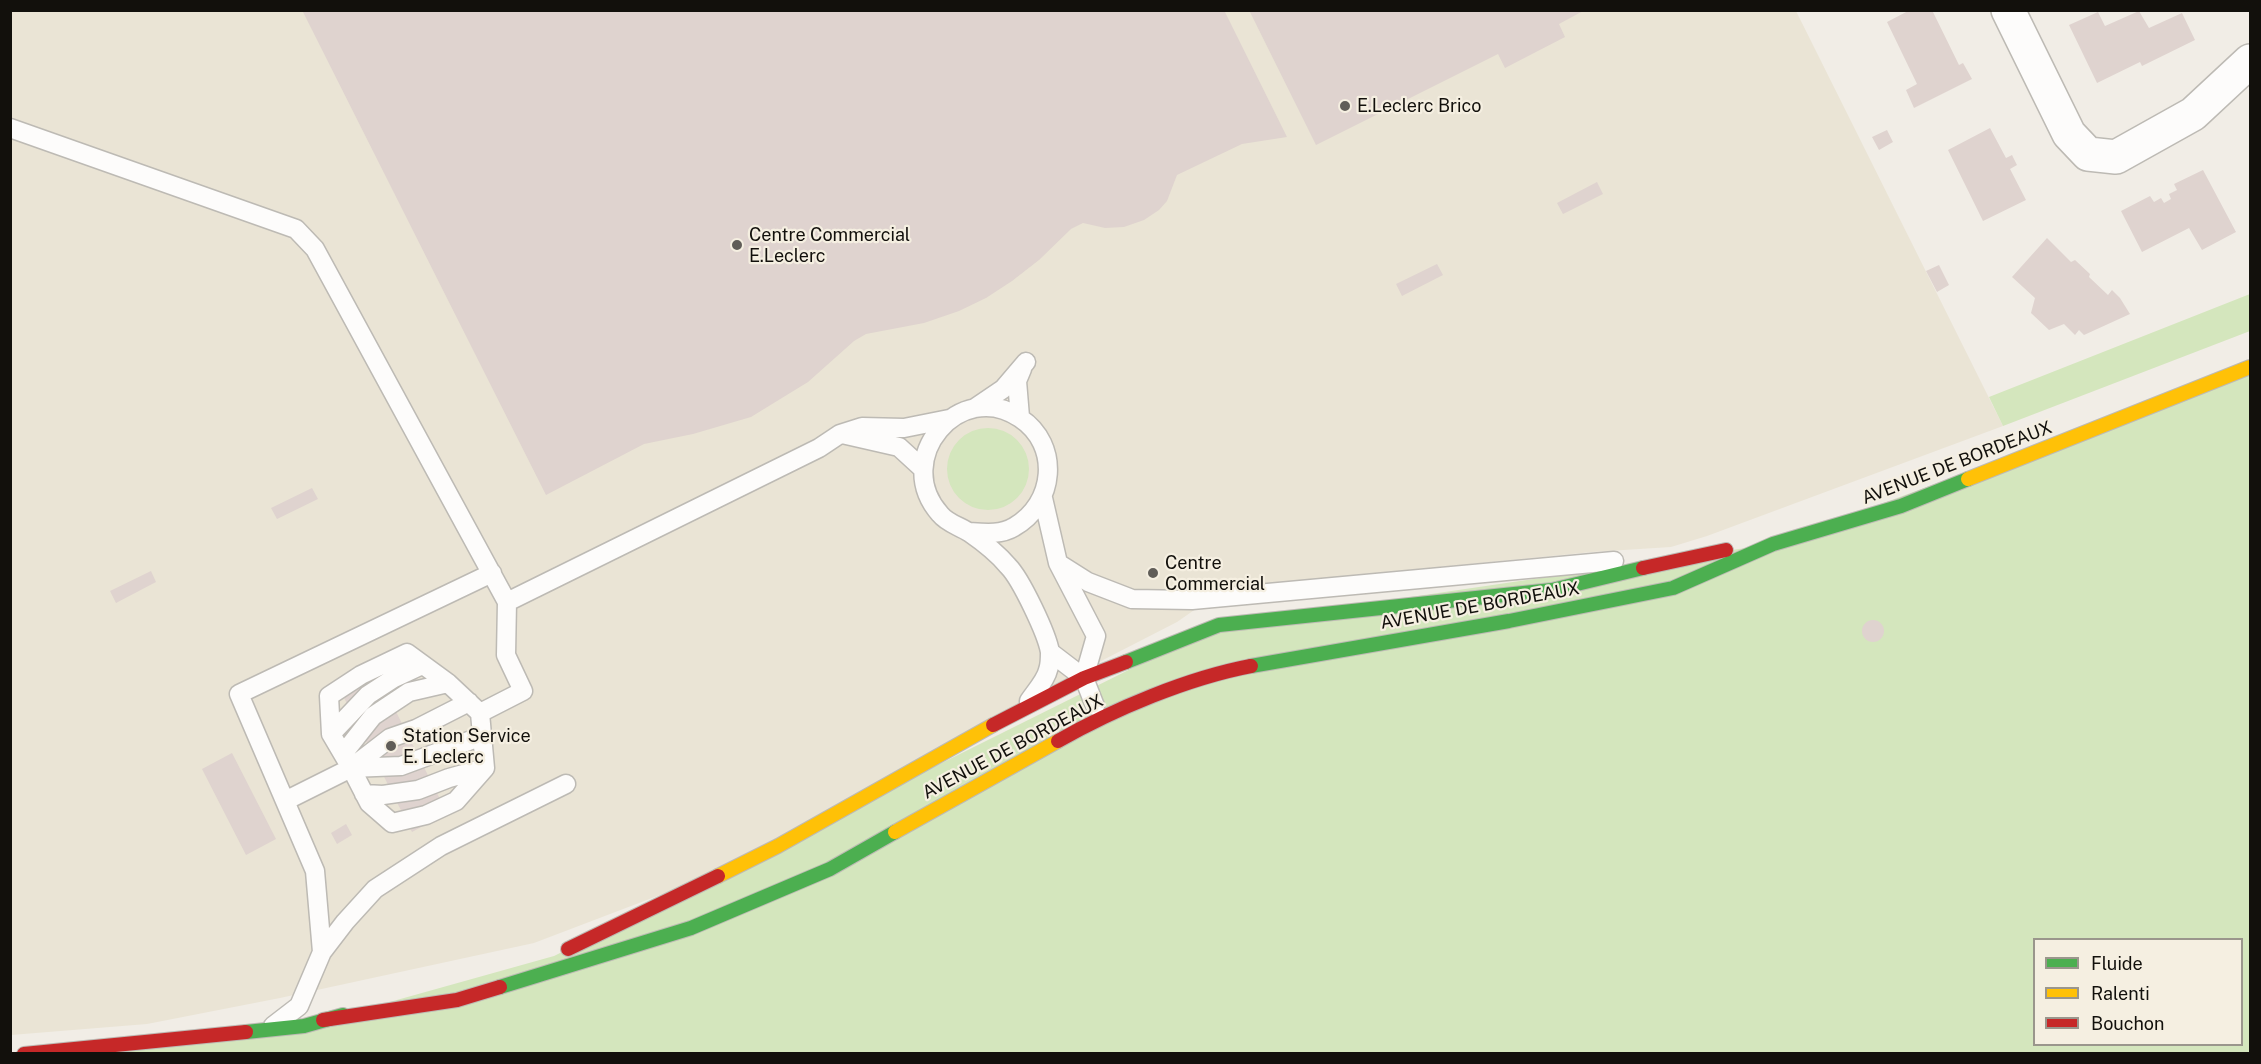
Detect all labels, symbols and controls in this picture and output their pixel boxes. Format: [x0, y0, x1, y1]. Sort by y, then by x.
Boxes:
place label: E.Leclerc Brico [1357, 95, 1481, 117]
marker: E.Leclerc Brico [1338, 99, 1352, 113]
place label: Centre Commercial E.Leclerc [749, 224, 910, 266]
marker: Centre Commercial E.Leclerc [730, 238, 744, 252]
street label: AVENUE DE BORDEAUX [1859, 417, 2055, 509]
place label: Centre Commercial [1165, 552, 1265, 594]
marker: Centre Commercial [1146, 566, 1160, 580]
street label: AVENUE DE BORDEAUX [1379, 578, 1581, 634]
street label: AVENUE DE BORDEAUX [919, 690, 1107, 804]
place label: Station Service E. Leclerc [403, 725, 531, 768]
marker: Station Service E. Leclerc [384, 739, 398, 753]
legend [2033, 938, 2243, 1046]
text: Fluide [2091, 953, 2143, 974]
text: Ralenti [2091, 983, 2150, 1004]
text: Bouchon [2091, 1013, 2164, 1034]

